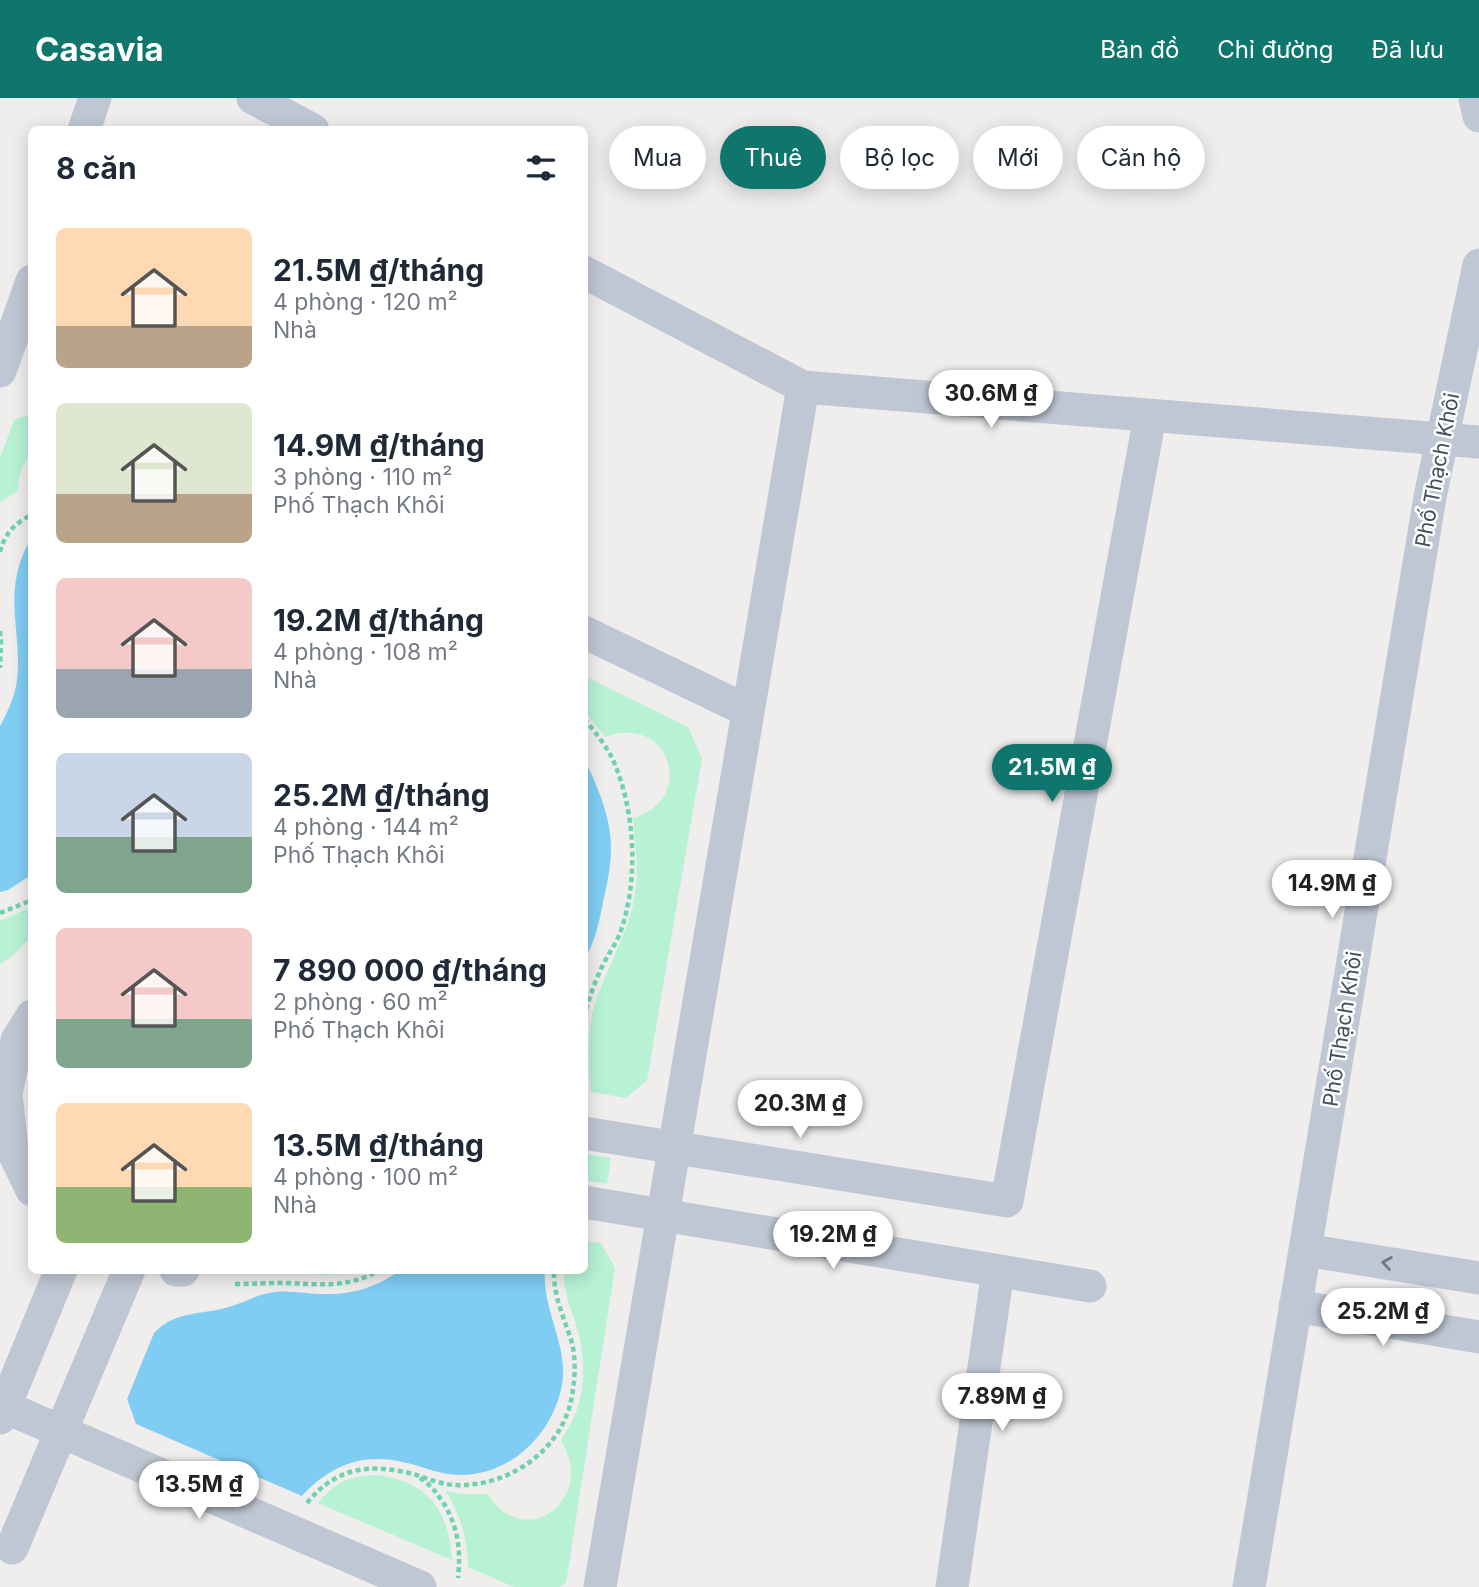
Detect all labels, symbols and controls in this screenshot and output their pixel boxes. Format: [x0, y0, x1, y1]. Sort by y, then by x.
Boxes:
text: Casavia [35, 29, 164, 69]
text: Bản đồ [1100, 35, 1179, 64]
text: Chỉ đường [1217, 35, 1334, 64]
text: Đã lưu [1372, 35, 1444, 64]
chip: Mua [609, 126, 706, 189]
chip: Thuê [720, 126, 826, 189]
chip: Bộ lọc [840, 126, 959, 189]
chip: Mới [973, 126, 1063, 189]
chip: Căn hộ [1077, 126, 1205, 189]
icon: filters [522, 149, 560, 187]
text: 8 căn [56, 150, 137, 186]
text: 21.5M ₫/tháng [273, 252, 484, 288]
icon: home [112, 256, 196, 340]
text: 4 phòng · 120 m² [273, 288, 458, 316]
text: Nhà [273, 316, 317, 344]
pin: 30.6M ₫ [926, 370, 1056, 430]
text: 30.6M ₫ [945, 379, 1038, 407]
street label: Phố Thạch Khôi [1410, 391, 1464, 549]
text: 14.9M ₫/tháng [273, 427, 485, 463]
icon: home [112, 431, 196, 515]
text: 3 phòng · 110 m² [273, 463, 452, 491]
text: Phố Thạch Khôi [273, 491, 445, 519]
text: 19.2M ₫/tháng [273, 602, 484, 638]
icon: home [112, 606, 196, 690]
text: 4 phòng · 108 m² [273, 638, 458, 666]
text: Nhà [273, 666, 317, 694]
pin: 21.5M ₫ [987, 744, 1117, 804]
text: 21.5M ₫ [1008, 753, 1096, 781]
text: 25.2M ₫/tháng [273, 777, 490, 813]
icon: home [112, 781, 196, 865]
text: 4 phòng · 144 m² [273, 813, 459, 841]
text: Phố Thạch Khôi [273, 841, 445, 869]
pin: 14.9M ₫ [1267, 860, 1397, 920]
text: 14.9M ₫ [1288, 869, 1376, 897]
street label: Phố Thạch Khôi [1317, 950, 1367, 1108]
text: 7 890 000 ₫/tháng [273, 952, 547, 988]
icon: home [112, 956, 196, 1040]
text: 2 phòng · 60 m² [273, 988, 448, 1016]
text: Phố Thạch Khôi [273, 1016, 445, 1044]
pin: 20.3M ₫ [735, 1080, 865, 1140]
text: 20.3M ₫ [754, 1089, 846, 1117]
text: 13.5M ₫/tháng [273, 1127, 484, 1163]
icon: home [112, 1131, 196, 1215]
text: 4 phòng · 100 m² [273, 1163, 458, 1191]
text: Nhà [273, 1191, 317, 1219]
pin: 19.2M ₫ [768, 1212, 898, 1271]
text: 19.2M ₫ [789, 1220, 877, 1248]
one-way arrow [1382, 1256, 1393, 1271]
pin: 25.2M ₫ [1318, 1288, 1448, 1348]
text: 25.2M ₫ [1337, 1297, 1429, 1325]
pin: 7.89M ₫ [937, 1374, 1067, 1433]
text: 7.89M ₫ [958, 1382, 1046, 1410]
pin: 13.5M ₫ [134, 1462, 264, 1521]
text: 13.5M ₫ [155, 1470, 243, 1498]

